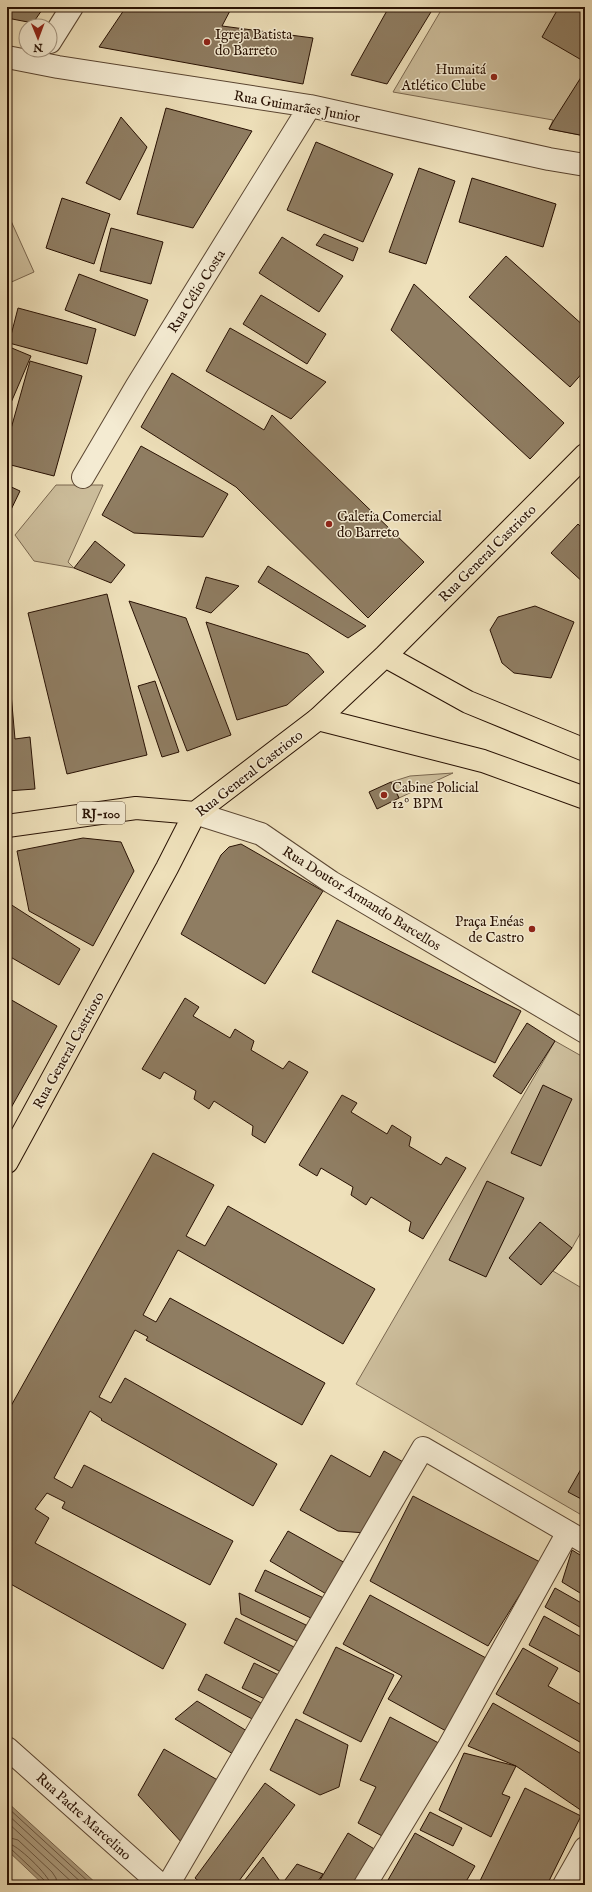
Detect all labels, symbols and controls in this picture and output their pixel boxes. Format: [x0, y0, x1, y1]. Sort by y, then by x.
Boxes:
north arrow [18, 18, 58, 58]
place label: Igreja Batista do Barreto [215, 26, 293, 60]
marker: Igreja Batista do Barreto [202, 37, 212, 47]
text: N [33, 40, 44, 54]
place label: Humaitá Atlético Clube [400, 61, 487, 95]
marker: Humaitá Atlético Clube [489, 72, 499, 82]
street label: Rua Guimarães Junior [232, 87, 361, 127]
street label: Rua Célio Costa [164, 246, 230, 337]
street label: Rua General Castrioto [435, 501, 541, 606]
place label: Galeria Comercial do Barreto [337, 508, 442, 542]
marker: Galeria Comercial do Barreto [324, 519, 334, 529]
street label: Rua General Castrioto [192, 726, 307, 821]
place label: Cabine Policial 12º BPM [392, 779, 479, 813]
marker: Cabine Policial 12º BPM [379, 790, 389, 800]
road number: RJ-100 [77, 802, 125, 824]
street label: Rua Doutor Armando Barcellos [279, 843, 444, 955]
place label: Praça Enéas de Castro [455, 913, 524, 947]
marker: Praça Enéas de Castro [527, 924, 537, 934]
street label: Rua General Castrioto [29, 988, 109, 1112]
street label: Rua Padre Marcelino [32, 1769, 135, 1865]

